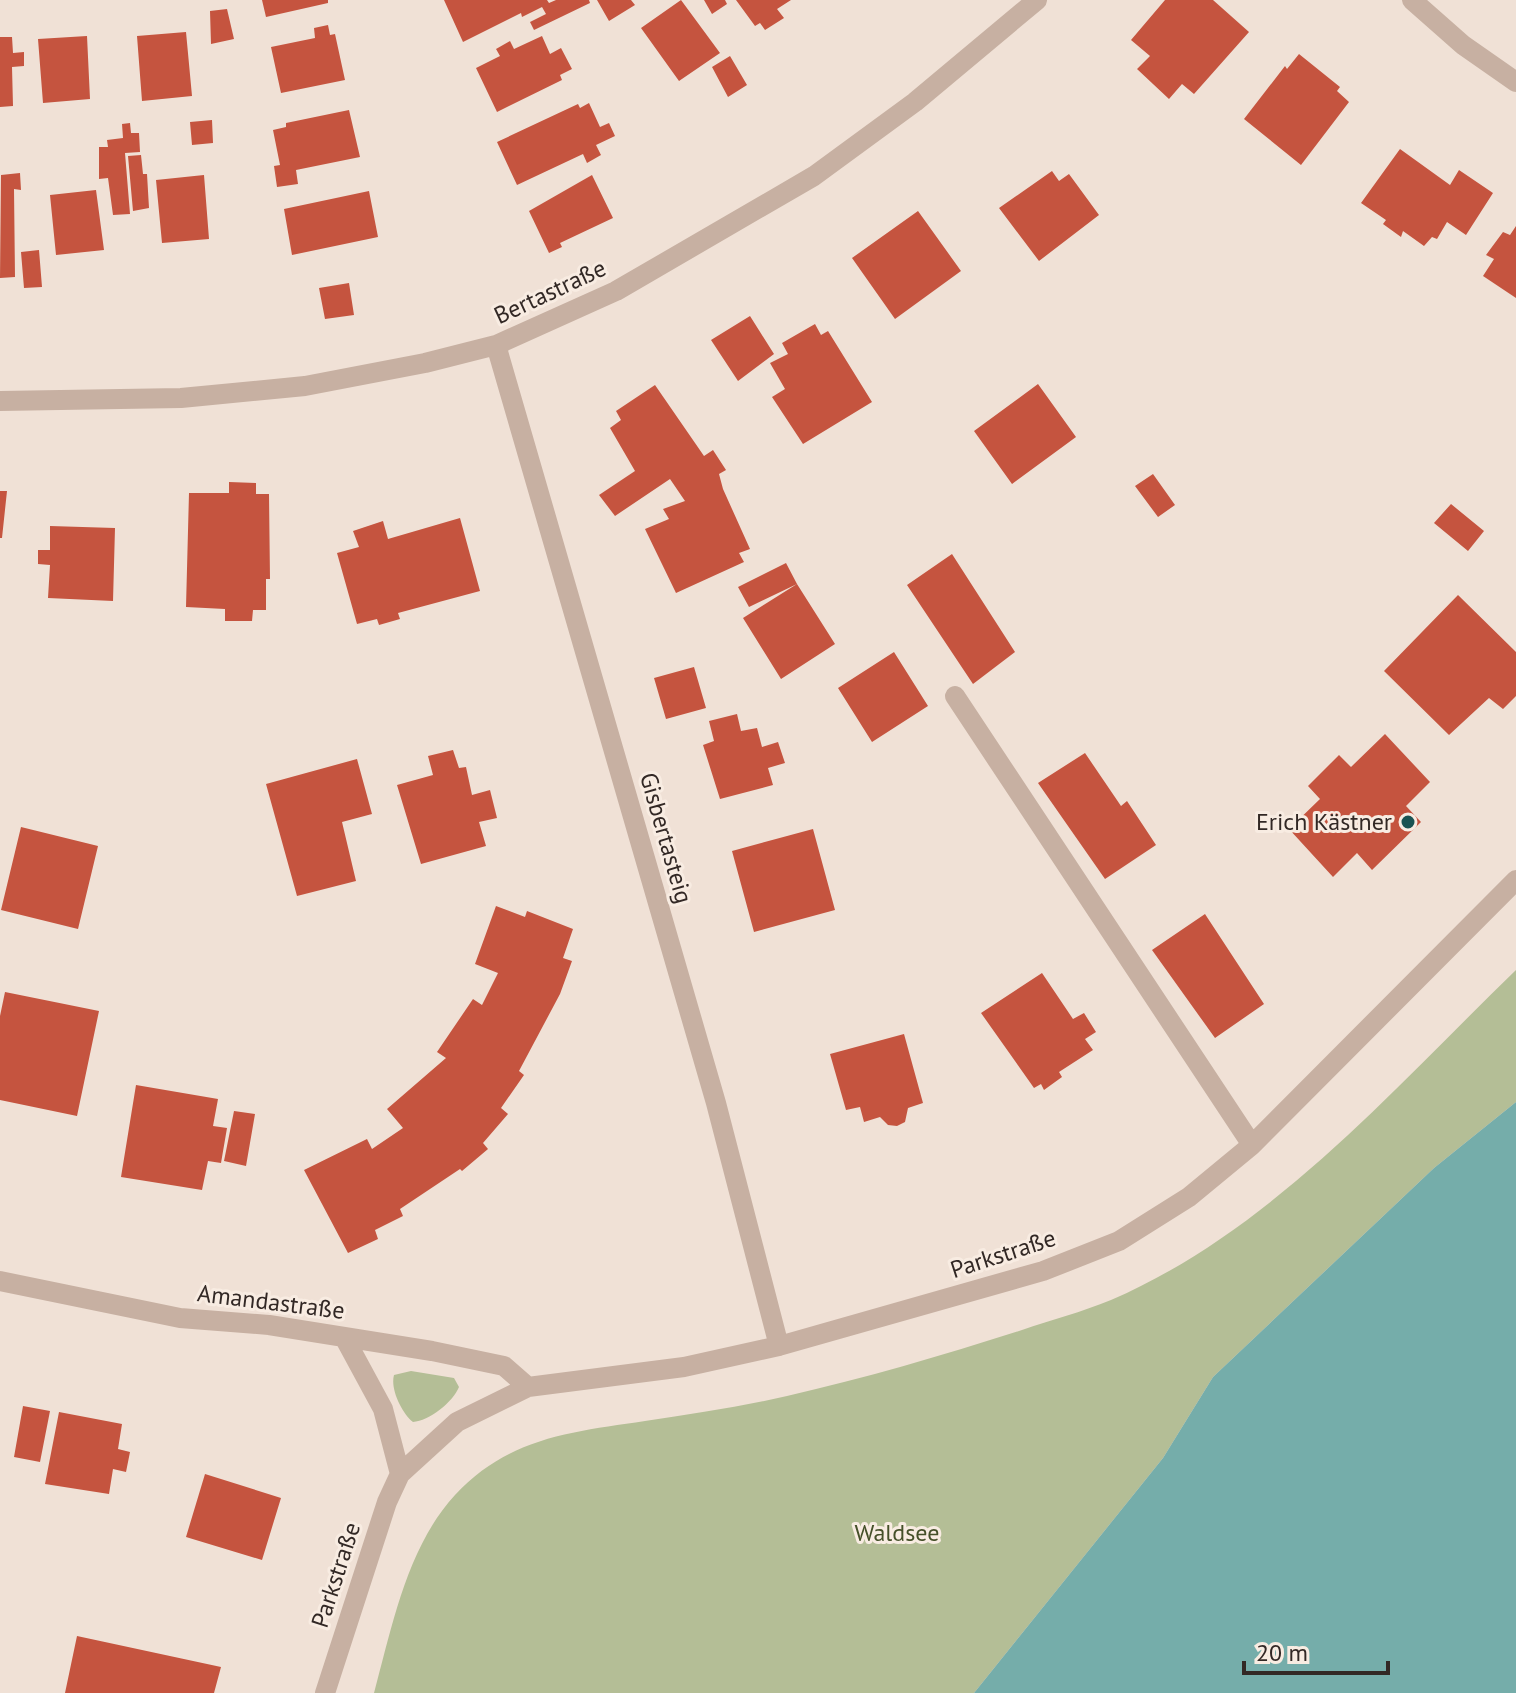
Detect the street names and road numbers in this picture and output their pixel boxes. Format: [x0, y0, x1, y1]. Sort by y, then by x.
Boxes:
street label: Bertastraße [489, 252, 611, 331]
street label: Gisbertasteig [633, 769, 700, 907]
street label: Parkstraße [946, 1222, 1059, 1285]
street label: Amandastraße [196, 1277, 346, 1326]
street label: Parkstraße [304, 1518, 367, 1631]

